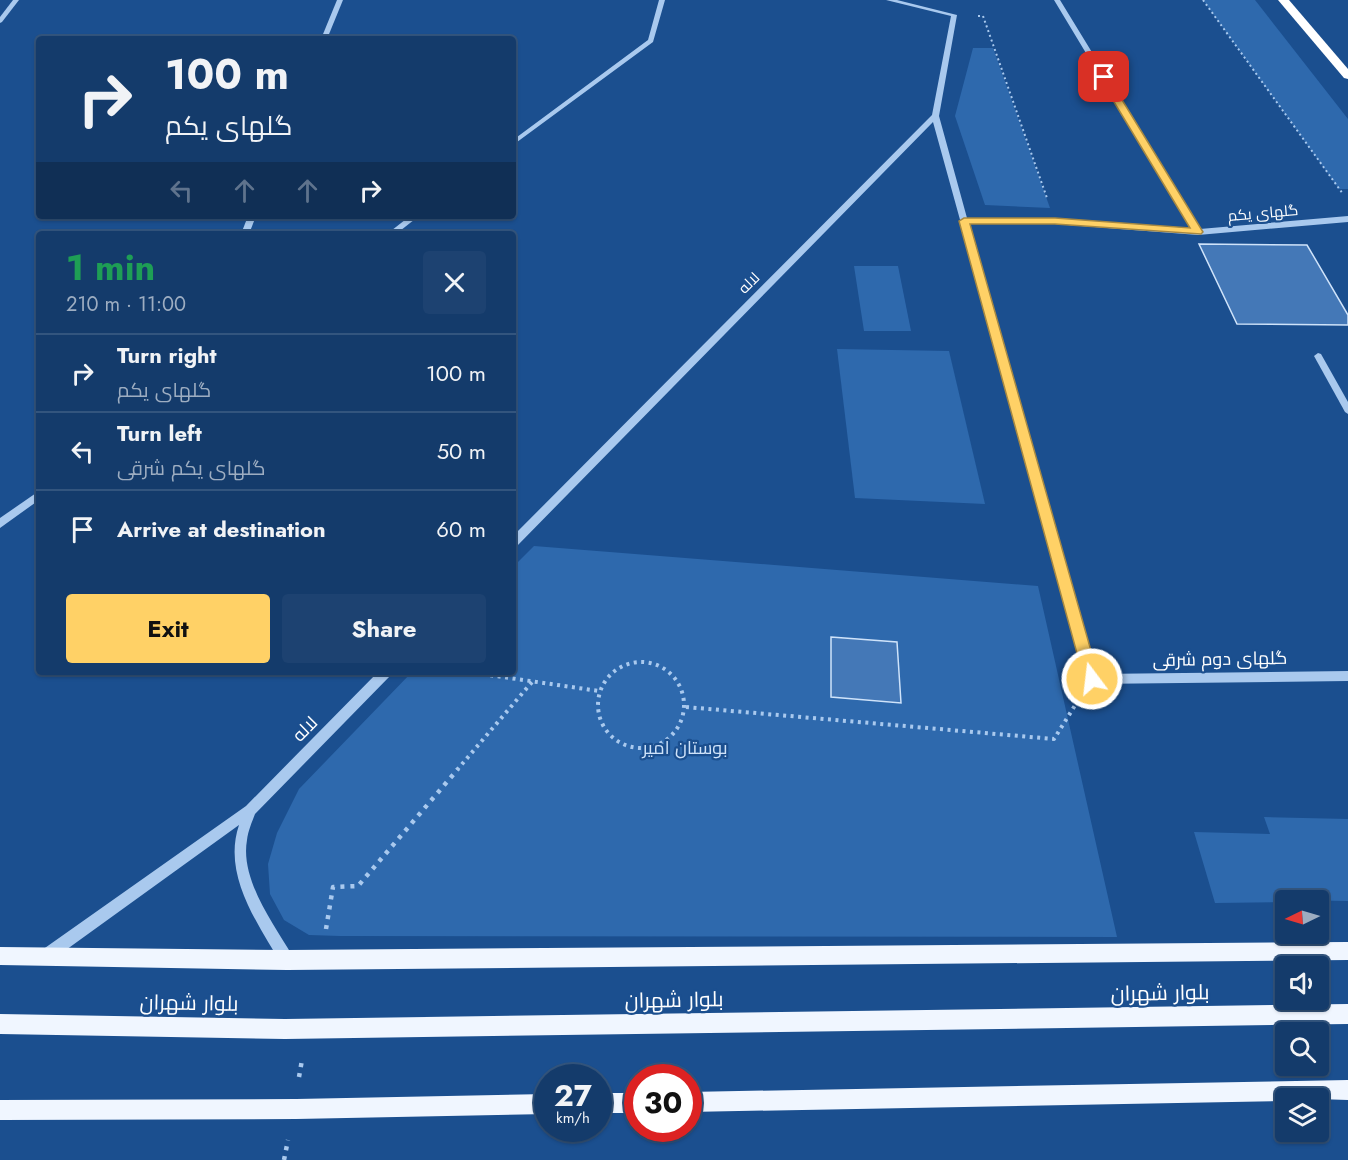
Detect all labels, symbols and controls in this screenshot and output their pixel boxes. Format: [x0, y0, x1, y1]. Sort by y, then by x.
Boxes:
text: 100 m [165, 44, 289, 105]
pin [1078, 51, 1129, 102]
icon: right [66, 60, 144, 138]
icon: arrive [1087, 60, 1120, 93]
text: گلهای یکم [165, 106, 292, 145]
icon: left [165, 174, 198, 207]
icon: ahead [228, 174, 261, 207]
icon: ahead [291, 174, 324, 207]
icon: right [354, 174, 387, 207]
street label: گلهای یکم [1227, 199, 1299, 227]
text: 1 min [66, 241, 155, 293]
button: close [423, 251, 486, 314]
street label: لاله [733, 267, 765, 299]
text: 210 m · 11:00 [66, 290, 186, 319]
text: Turn right [117, 339, 217, 371]
icon: right [66, 357, 99, 390]
text: 100 m [426, 357, 486, 389]
text: گلهای یکم [117, 376, 211, 405]
text: Turn left [117, 417, 202, 449]
icon: left [66, 435, 99, 468]
text: 50 m [437, 435, 486, 467]
text: گلهای یکم شرقی [117, 454, 265, 483]
icon: arrive [66, 513, 99, 546]
text: Arrive at destination [117, 513, 326, 545]
text: 60 m [436, 513, 486, 545]
button: Exit [66, 594, 270, 663]
button: Share [282, 594, 486, 663]
street label: گلهای دوم شرقی [1152, 645, 1288, 673]
position arrow [1060, 647, 1124, 711]
street label: لاله [286, 710, 324, 748]
park label: بوستان امیر [641, 735, 728, 761]
north arrow [1275, 890, 1329, 944]
map controls [1275, 890, 1329, 1142]
button: sound [1275, 956, 1329, 1010]
street label: بلوار شهران [1110, 977, 1210, 1009]
street label: بلوار شهران [624, 984, 724, 1016]
street label: بلوار شهران [139, 987, 239, 1019]
button: search [1275, 1022, 1329, 1076]
speed limit sign: 30 [624, 1064, 702, 1142]
text: 27 [554, 1074, 592, 1117]
button: layers [1275, 1088, 1329, 1142]
text: km/h [556, 1107, 590, 1129]

